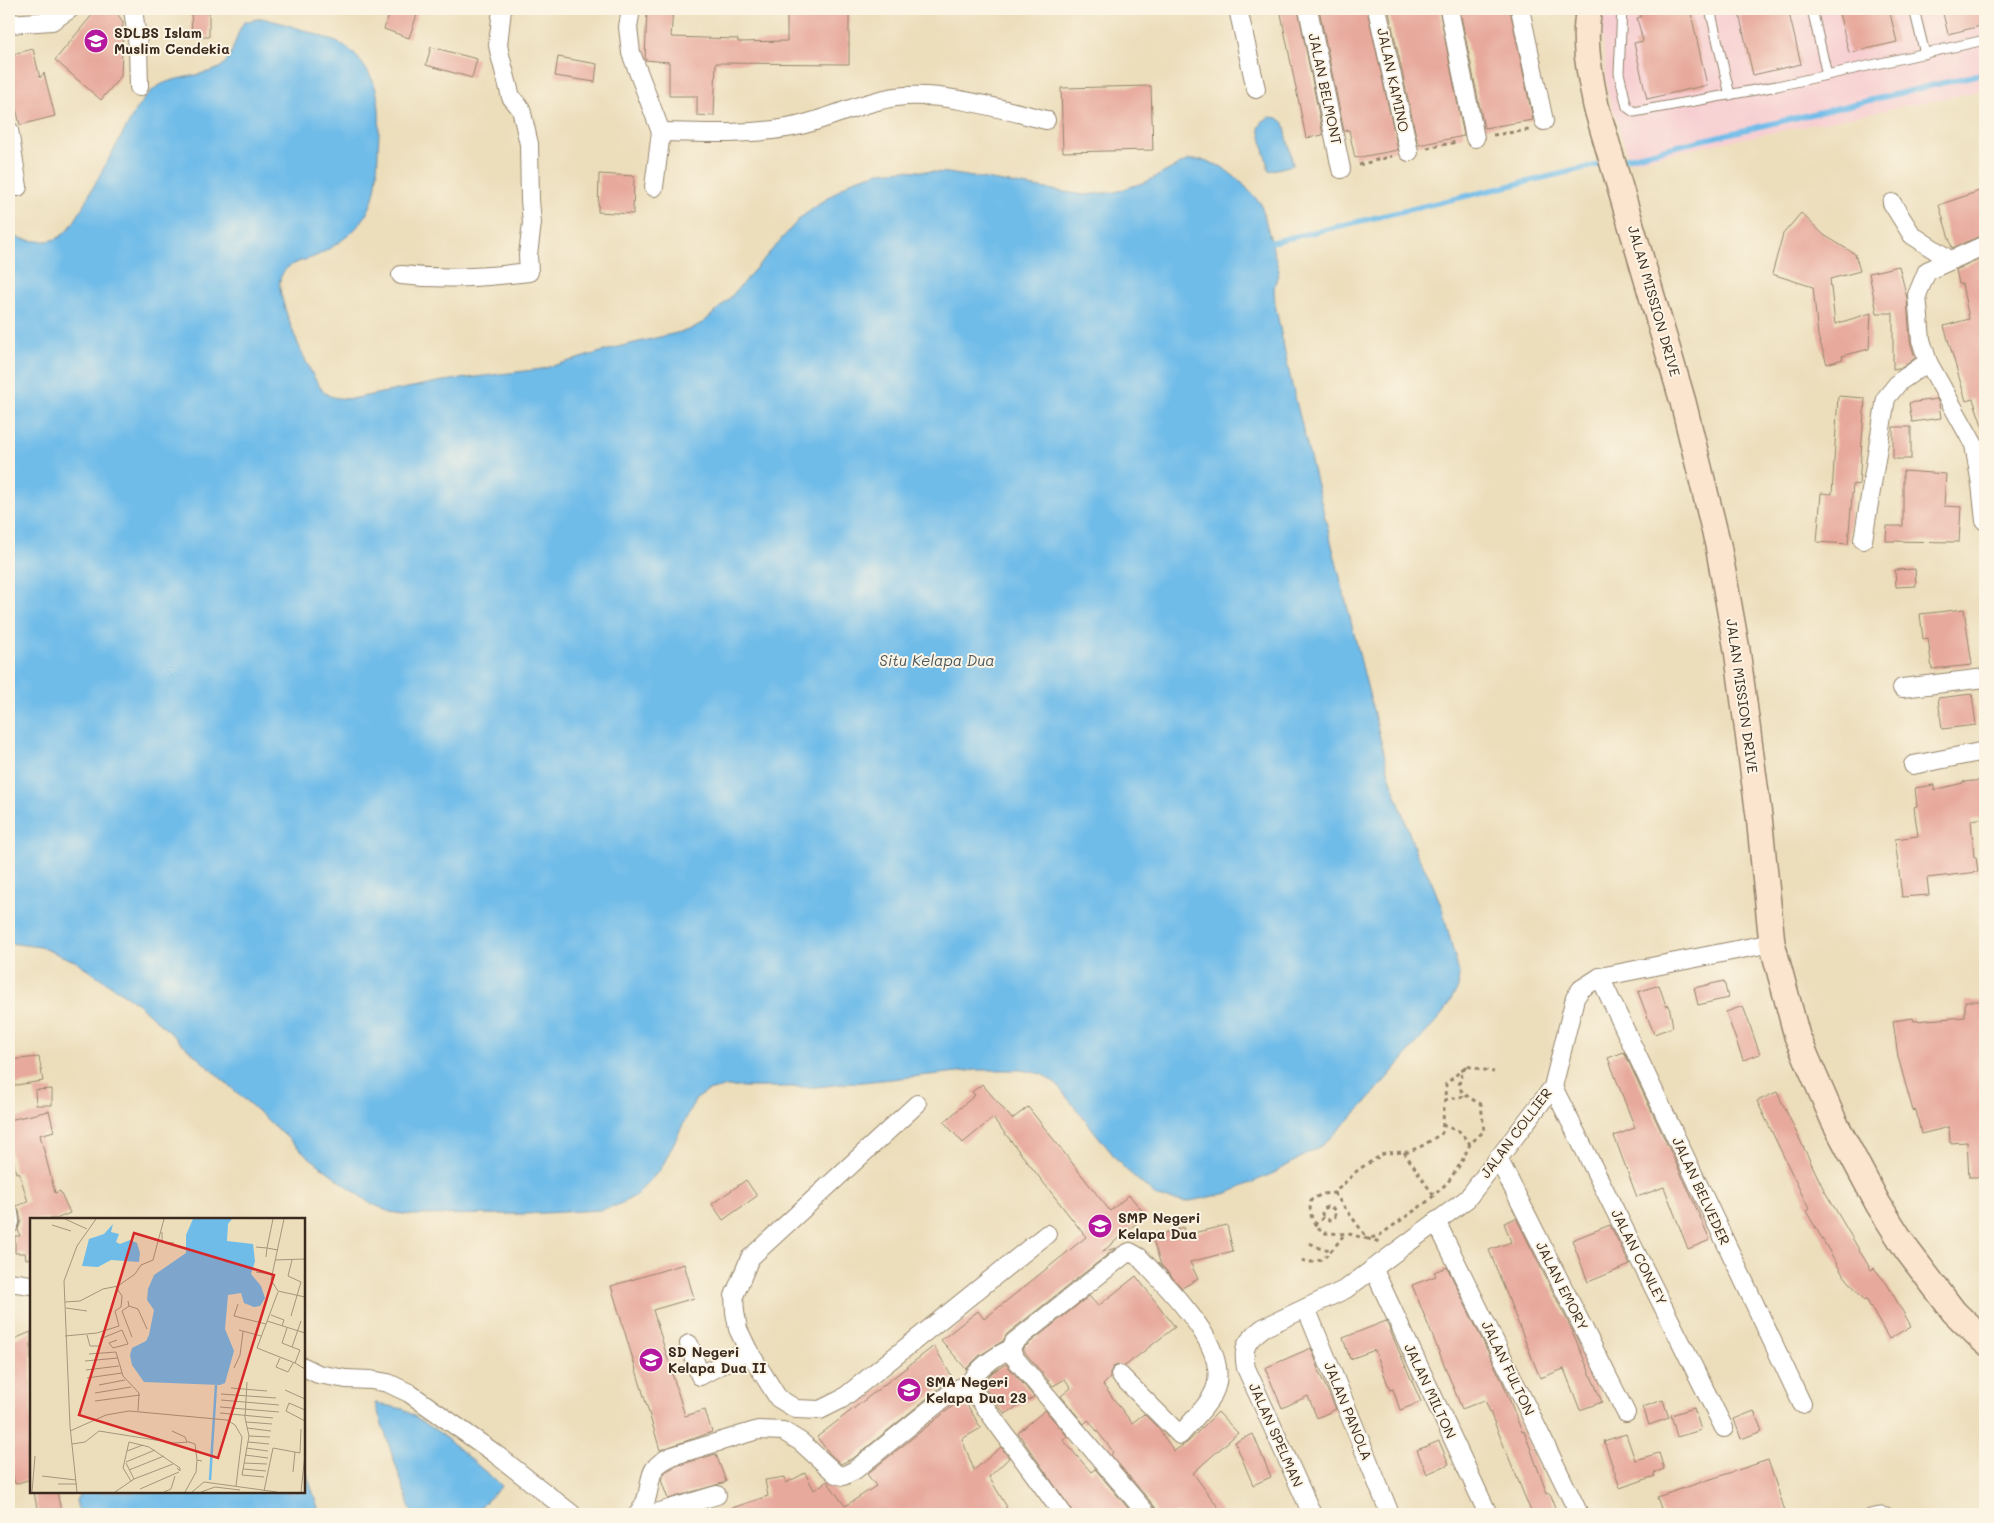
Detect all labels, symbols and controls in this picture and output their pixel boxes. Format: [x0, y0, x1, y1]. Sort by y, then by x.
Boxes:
place label: SDLBS Islam Muslim Cendekia [114, 23, 230, 58]
street label: JALAN KAMINO [1373, 26, 1414, 134]
school or university icon: SDLBS Islam Muslim Cendekia [83, 28, 109, 54]
street label: JALAN BELMONT [1304, 31, 1347, 147]
street label: JALAN MISSION DRIVE [1624, 223, 1685, 378]
street label: JALAN MISSION DRIVE [1722, 617, 1763, 775]
water label: Situ Kelapa Dua [879, 650, 995, 670]
street label: JALAN COLLIER [1475, 1084, 1556, 1182]
street label: JALAN BELVEDER [1668, 1134, 1735, 1248]
street label: JALAN CONLEY [1607, 1206, 1672, 1308]
place label: SMP Negeri Kelapa Dua [1118, 1208, 1200, 1243]
school or university icon: SMP Negeri Kelapa Dua [1087, 1213, 1113, 1239]
inset map [30, 1218, 305, 1493]
street label: JALAN EMORY [1532, 1238, 1593, 1334]
street label: JALAN FULTON [1477, 1317, 1540, 1418]
street label: JALAN MILTON [1400, 1340, 1461, 1442]
place label: SD Negeri Kelapa Dua II [668, 1342, 766, 1377]
school or university icon: SD Negeri Kelapa Dua II [638, 1347, 664, 1373]
street label: JALAN PANOLA [1320, 1359, 1377, 1463]
place label: SMA Negeri Kelapa Dua 23 [926, 1372, 1026, 1407]
school or university icon: SMA Negeri Kelapa Dua 23 [896, 1377, 922, 1403]
street label: JALAN SPELMAN [1245, 1380, 1308, 1490]

